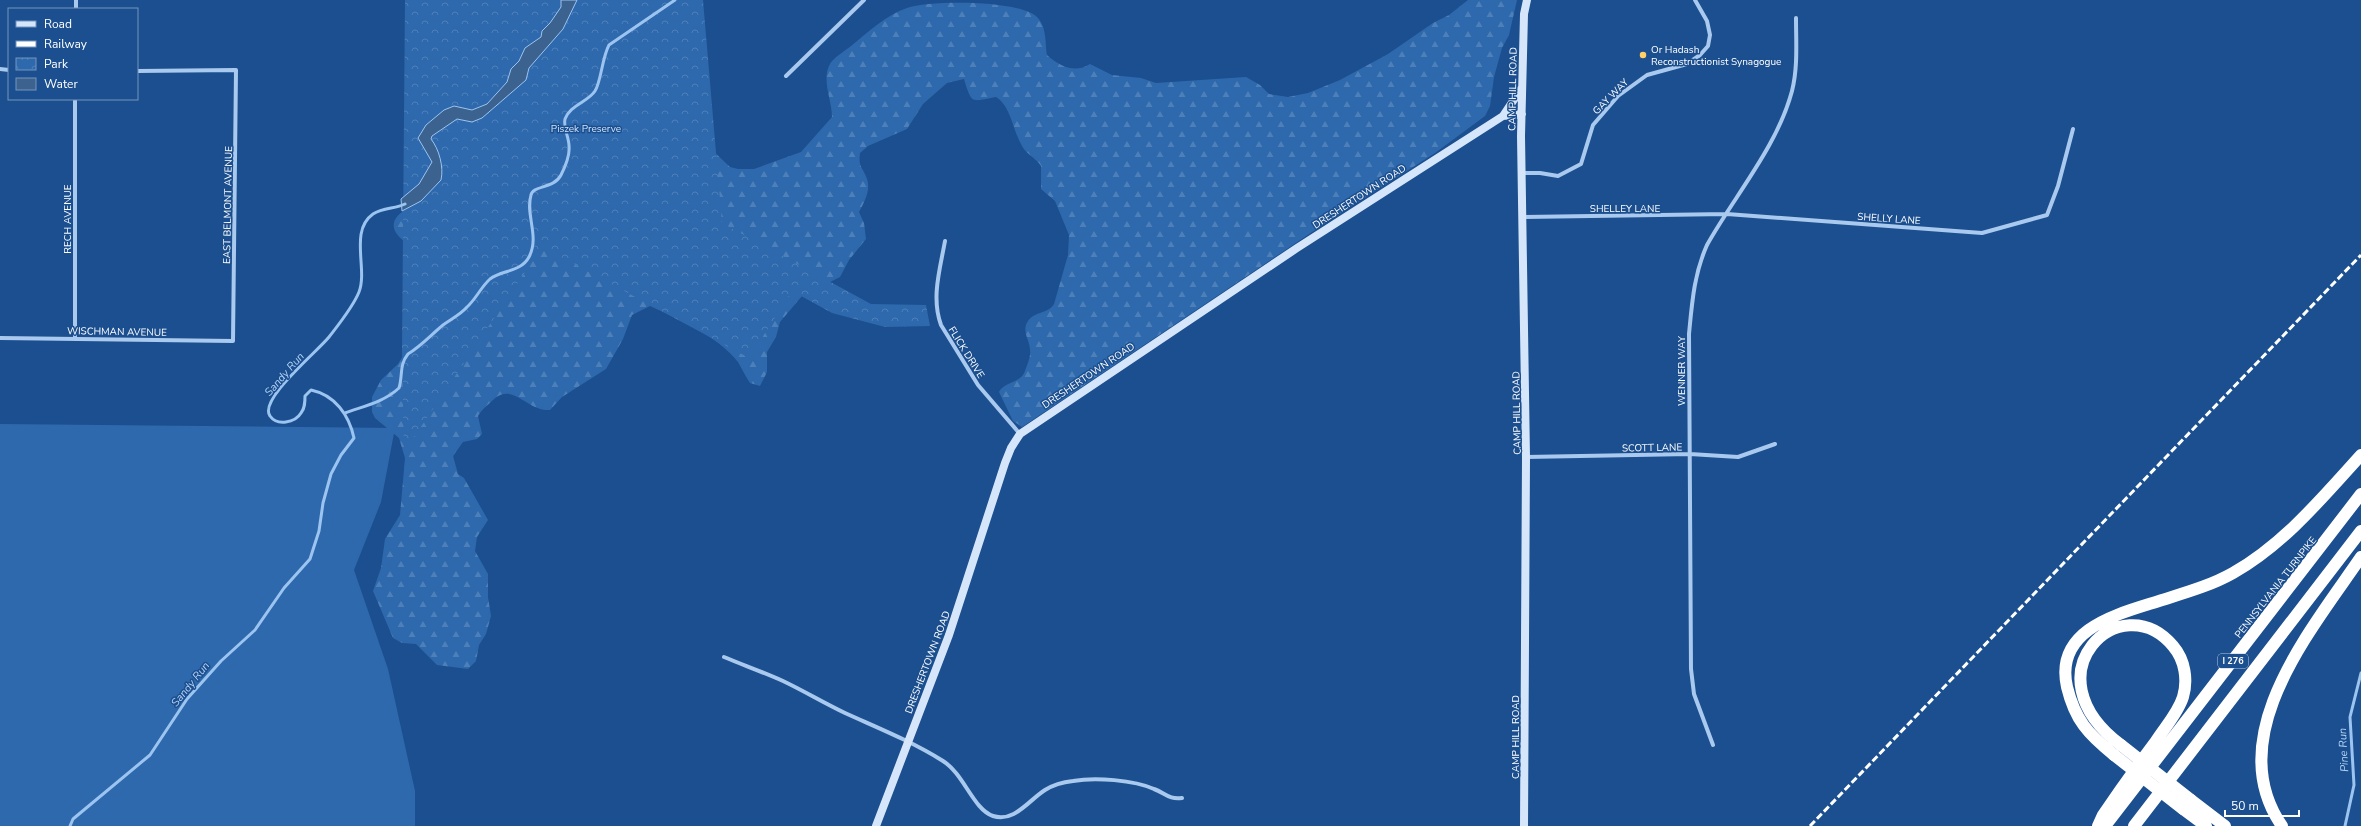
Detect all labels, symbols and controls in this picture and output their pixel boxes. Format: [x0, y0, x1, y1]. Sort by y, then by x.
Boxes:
legend [8, 8, 138, 100]
text: Road [44, 16, 72, 32]
text: Railway [44, 36, 88, 52]
place label: Or Hadash Reconstructionist Synagogue [1651, 43, 1781, 69]
street label: CAMP HILL ROAD [1505, 47, 1521, 131]
marker: Or Hadash Reconstructionist Synagogue [1638, 50, 1648, 60]
text: Park [44, 56, 69, 72]
street label: GAY WAY [1590, 75, 1632, 118]
text: Water [44, 76, 78, 92]
park label: Piszek Preserve [551, 122, 621, 136]
street label: EAST BELMONT AVENUE [220, 146, 236, 264]
street label: DRESHERTOWN ROAD [1310, 161, 1409, 232]
street label: RECH AVENUE [61, 184, 75, 254]
street label: SHELLEY LANE [1590, 202, 1660, 216]
street label: SHELLY LANE [1857, 210, 1921, 228]
street label: WISCHMAN AVENUE [67, 324, 167, 340]
street label: FLICK DRIVE [945, 324, 988, 381]
street label: WENNER WAY [1675, 335, 1689, 406]
street label: DRESHERTOWN ROAD [1040, 340, 1138, 412]
water label: Sandy Run [261, 349, 308, 399]
street label: CAMP HILL ROAD [1509, 371, 1525, 455]
street label: SCOTT LANE [1622, 440, 1682, 456]
street label: PENNSYLVANIA TURNPIKE [2232, 534, 2320, 641]
street label: DRESHERTOWN ROAD [902, 609, 954, 716]
road number: I 276 [2218, 654, 2248, 668]
water label: Sandy Run [168, 659, 213, 710]
street label: CAMP HILL ROAD [1509, 695, 1523, 779]
water label: Pine Run [2335, 727, 2352, 772]
scale bar [2225, 792, 2299, 818]
text: 50 m [2231, 798, 2259, 814]

